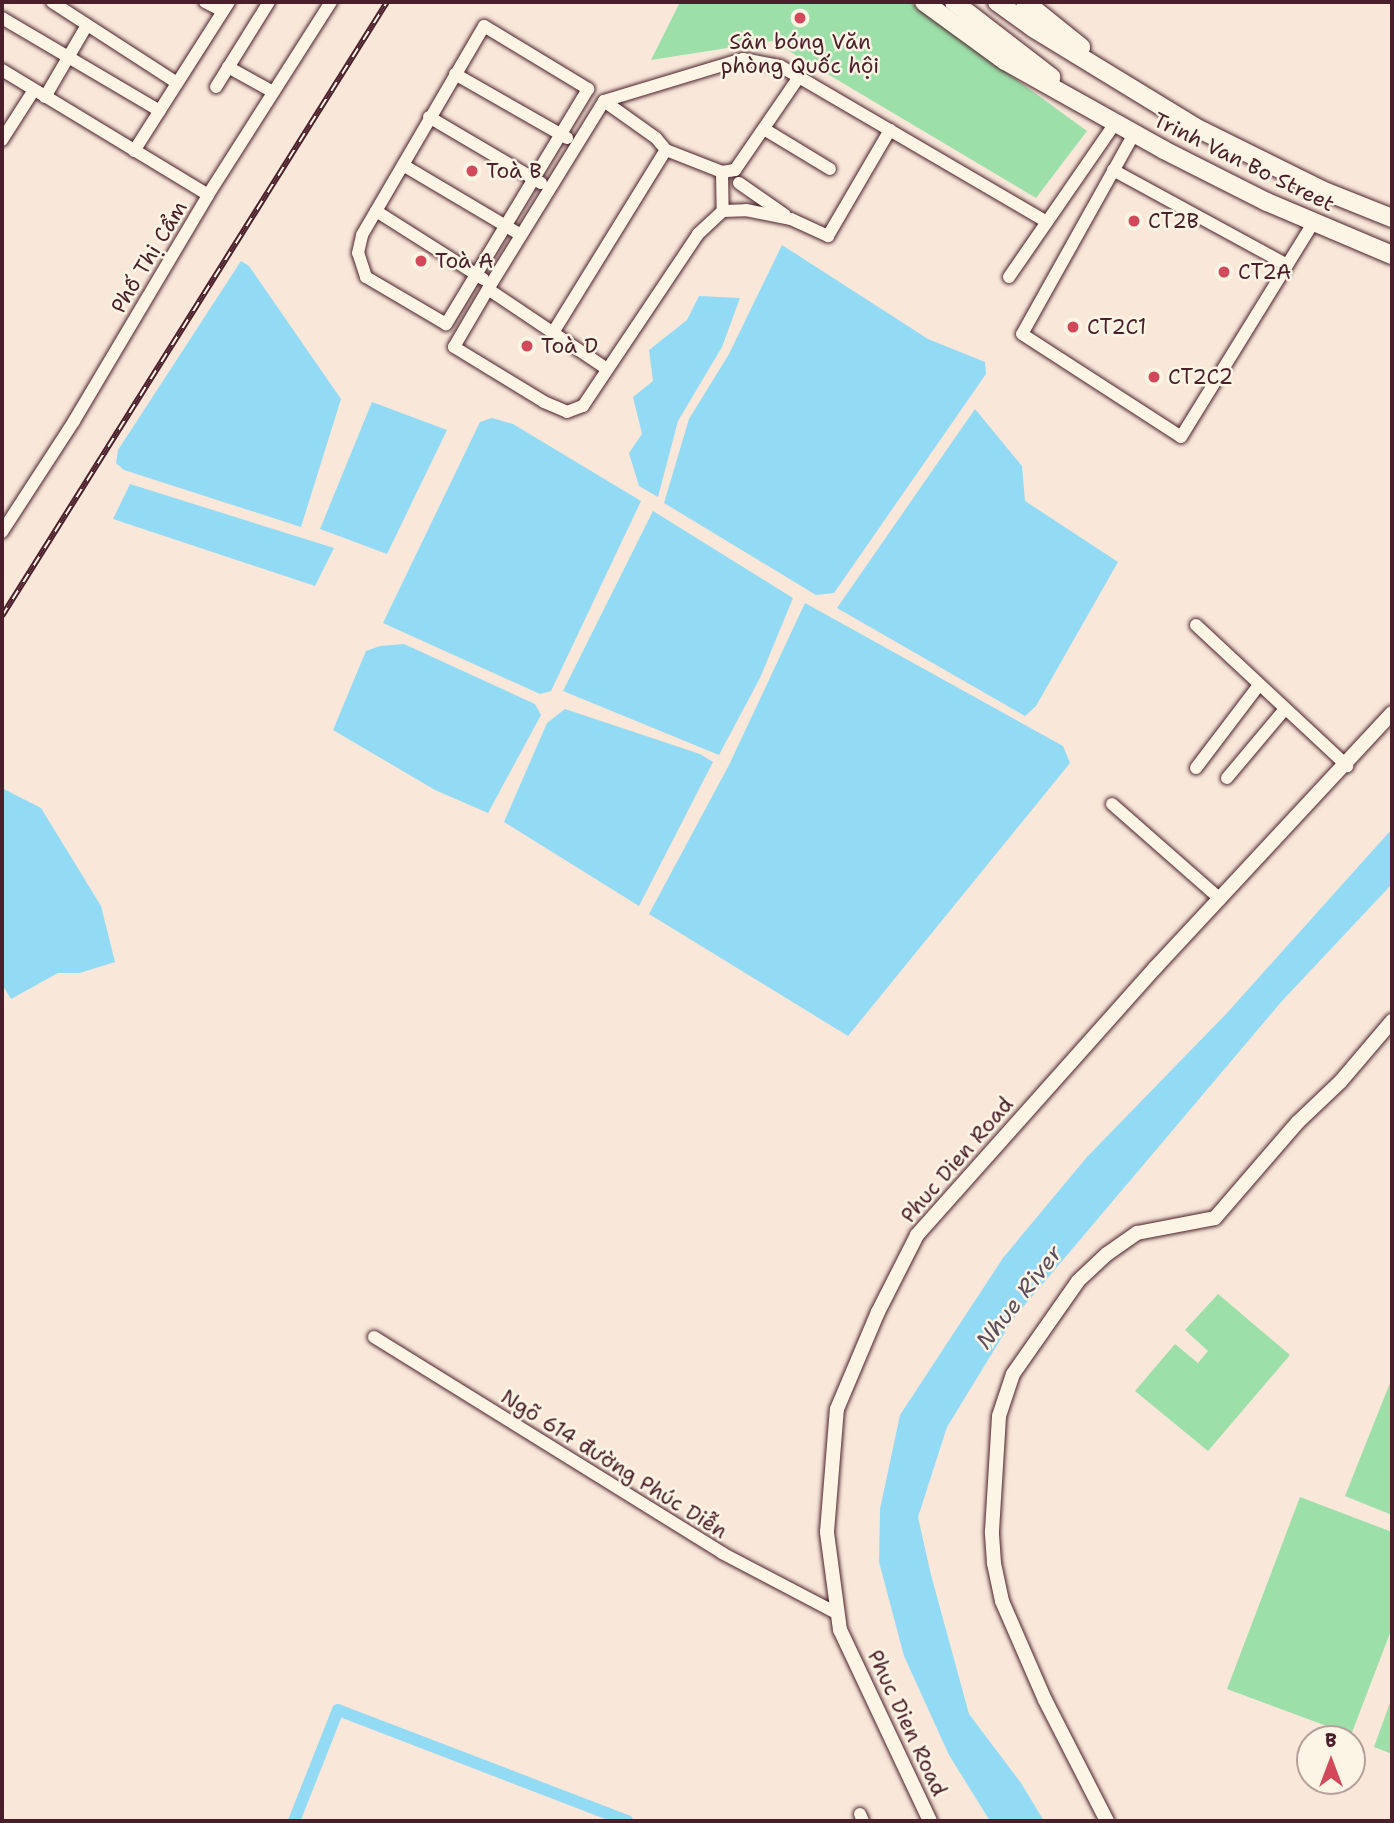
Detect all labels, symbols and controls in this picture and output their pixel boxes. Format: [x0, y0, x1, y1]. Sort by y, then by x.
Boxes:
marker: Sân bóng Văn phòng Quốc hội [792, 10, 808, 26]
place label: Sân bóng Văn phòng Quốc hội [721, 29, 879, 79]
street label: Trinh Van Bo Street [1149, 107, 1339, 217]
place label: Toà B [486, 158, 542, 184]
marker: Toà B [464, 163, 480, 179]
street label: Phố Thị Cẩm [106, 196, 192, 318]
place label: CT2B [1148, 208, 1199, 234]
marker: CT2B [1126, 213, 1142, 229]
place label: Toà A [435, 248, 494, 274]
marker: Toà A [413, 253, 429, 269]
place label: CT2A [1238, 259, 1291, 285]
marker: CT2A [1216, 264, 1232, 280]
place label: CT2C1 [1087, 314, 1146, 340]
marker: CT2C1 [1065, 319, 1081, 335]
place label: Toà D [541, 333, 598, 359]
marker: Toà D [519, 338, 535, 354]
place label: CT2C2 [1168, 364, 1233, 390]
marker: CT2C2 [1146, 369, 1162, 385]
street label: Phuc Dien Road [896, 1092, 1018, 1228]
water label: Nhue River [970, 1240, 1068, 1354]
street label: Ngõ 614 đường Phúc Diễn [496, 1384, 732, 1544]
street label: Phuc Dien Road [862, 1646, 952, 1800]
north arrow [1296, 1725, 1366, 1795]
text: B [1325, 1728, 1337, 1753]

